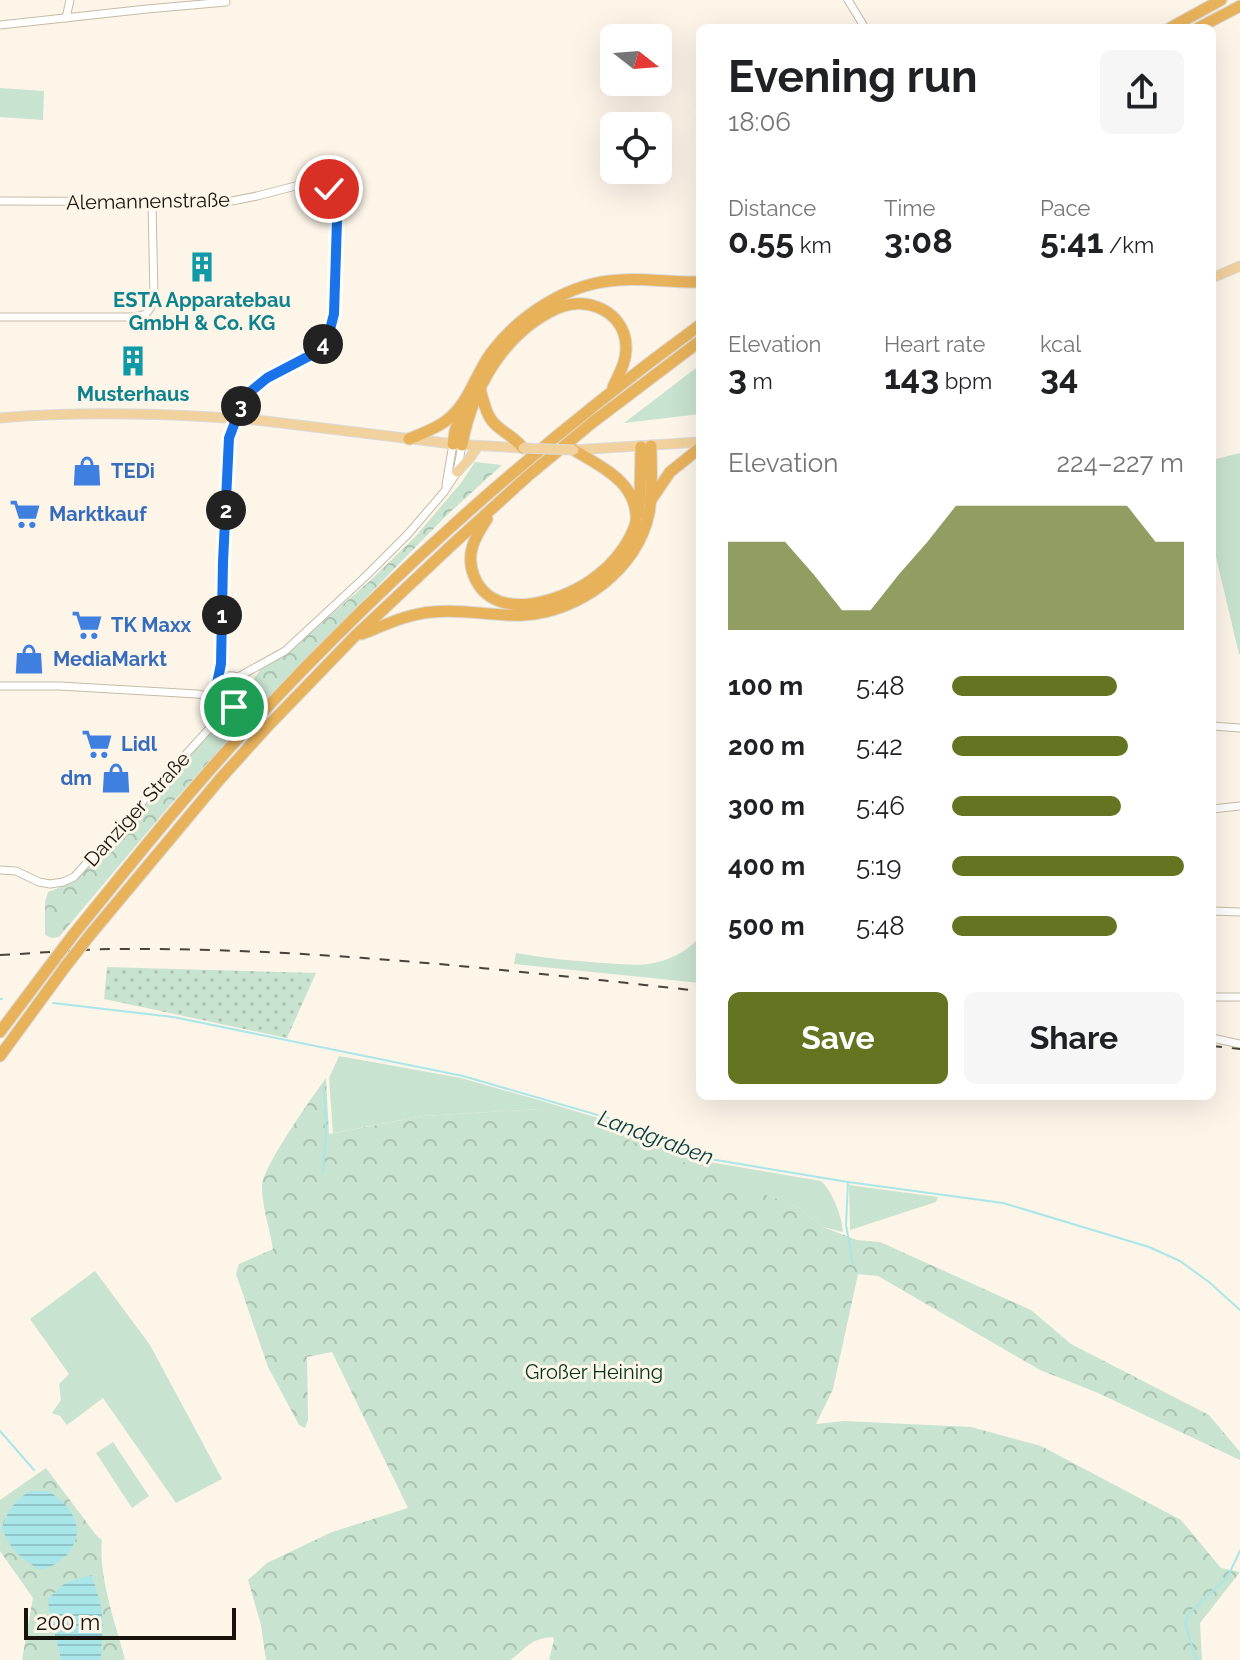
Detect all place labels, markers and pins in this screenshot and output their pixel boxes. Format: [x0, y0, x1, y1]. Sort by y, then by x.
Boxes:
pin [295, 155, 363, 223]
building icon: ESTA Apparatebau GmbH & Co. KG [185, 250, 219, 284]
place label: ESTA Apparatebau GmbH & Co. KG [113, 288, 291, 335]
pin: 4 [303, 324, 343, 364]
building icon: Musterhaus [116, 344, 150, 378]
place label: Musterhaus [77, 382, 189, 406]
pin: 3 [221, 386, 261, 426]
shop icon: TEDi [70, 454, 104, 488]
place label: TEDi [111, 459, 155, 483]
pin: 2 [206, 490, 246, 530]
supermarket icon: Marktkauf [8, 497, 42, 531]
place label: Marktkauf [49, 502, 147, 526]
pin: 1 [202, 595, 242, 635]
supermarket icon: TK Maxx [70, 608, 104, 642]
place label: TK Maxx [111, 613, 192, 637]
shop icon: MediaMarkt [12, 642, 46, 676]
place label: MediaMarkt [53, 647, 167, 671]
pin [200, 673, 268, 741]
supermarket icon: Lidl [80, 727, 114, 761]
place label: Lidl [121, 732, 158, 756]
shop icon: dm [99, 761, 133, 795]
place label: dm [60, 766, 92, 790]

